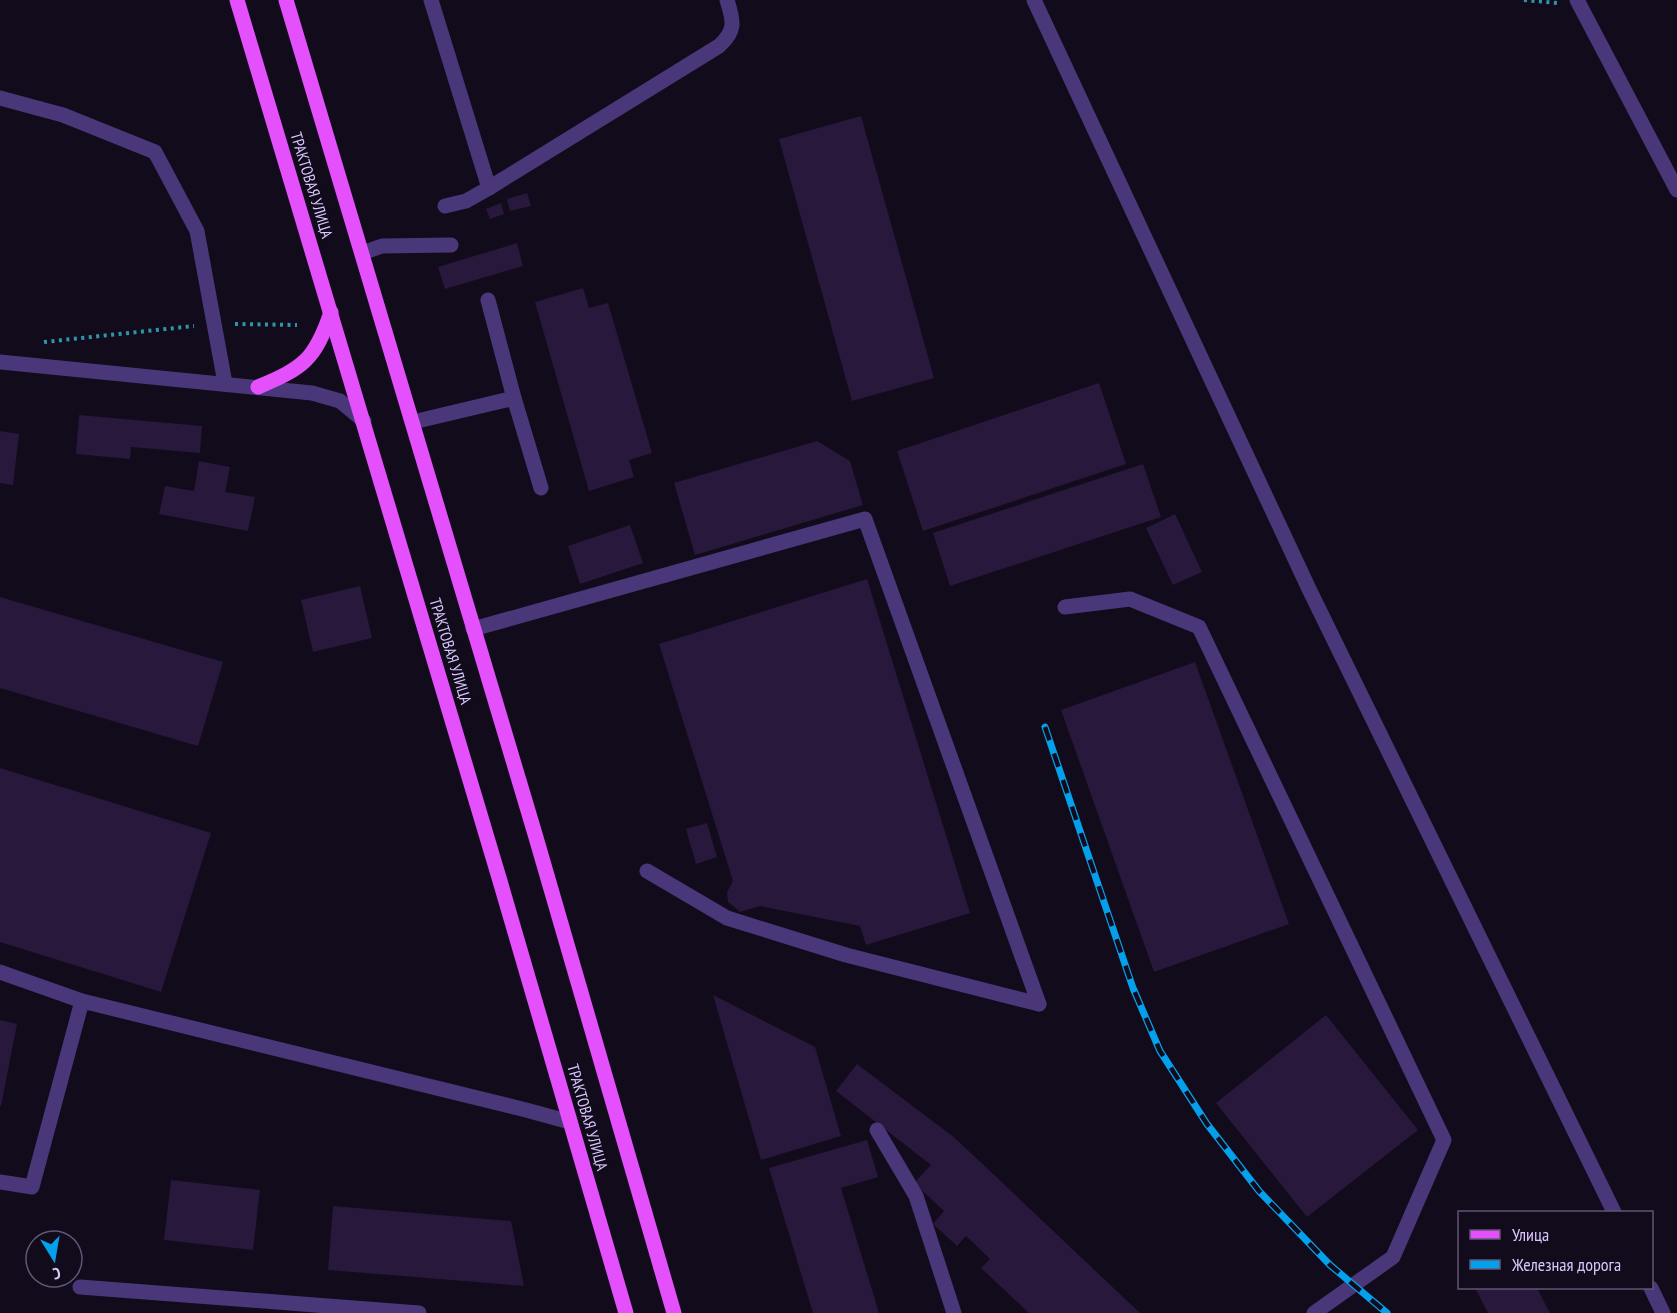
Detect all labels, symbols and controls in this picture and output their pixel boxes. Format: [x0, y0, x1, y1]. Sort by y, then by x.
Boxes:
street label: ТРАКТОВАЯ УЛИЦА [286, 130, 338, 241]
street label: ТРАКТОВАЯ УЛИЦА [425, 596, 477, 707]
street label: ТРАКТОВАЯ УЛИЦА [563, 1061, 613, 1173]
legend [1458, 1211, 1653, 1289]
text: Улица [1512, 1223, 1549, 1246]
north arrow [24, 1229, 84, 1289]
text: Железная дорога [1511, 1253, 1621, 1276]
text: С [51, 1263, 62, 1284]

